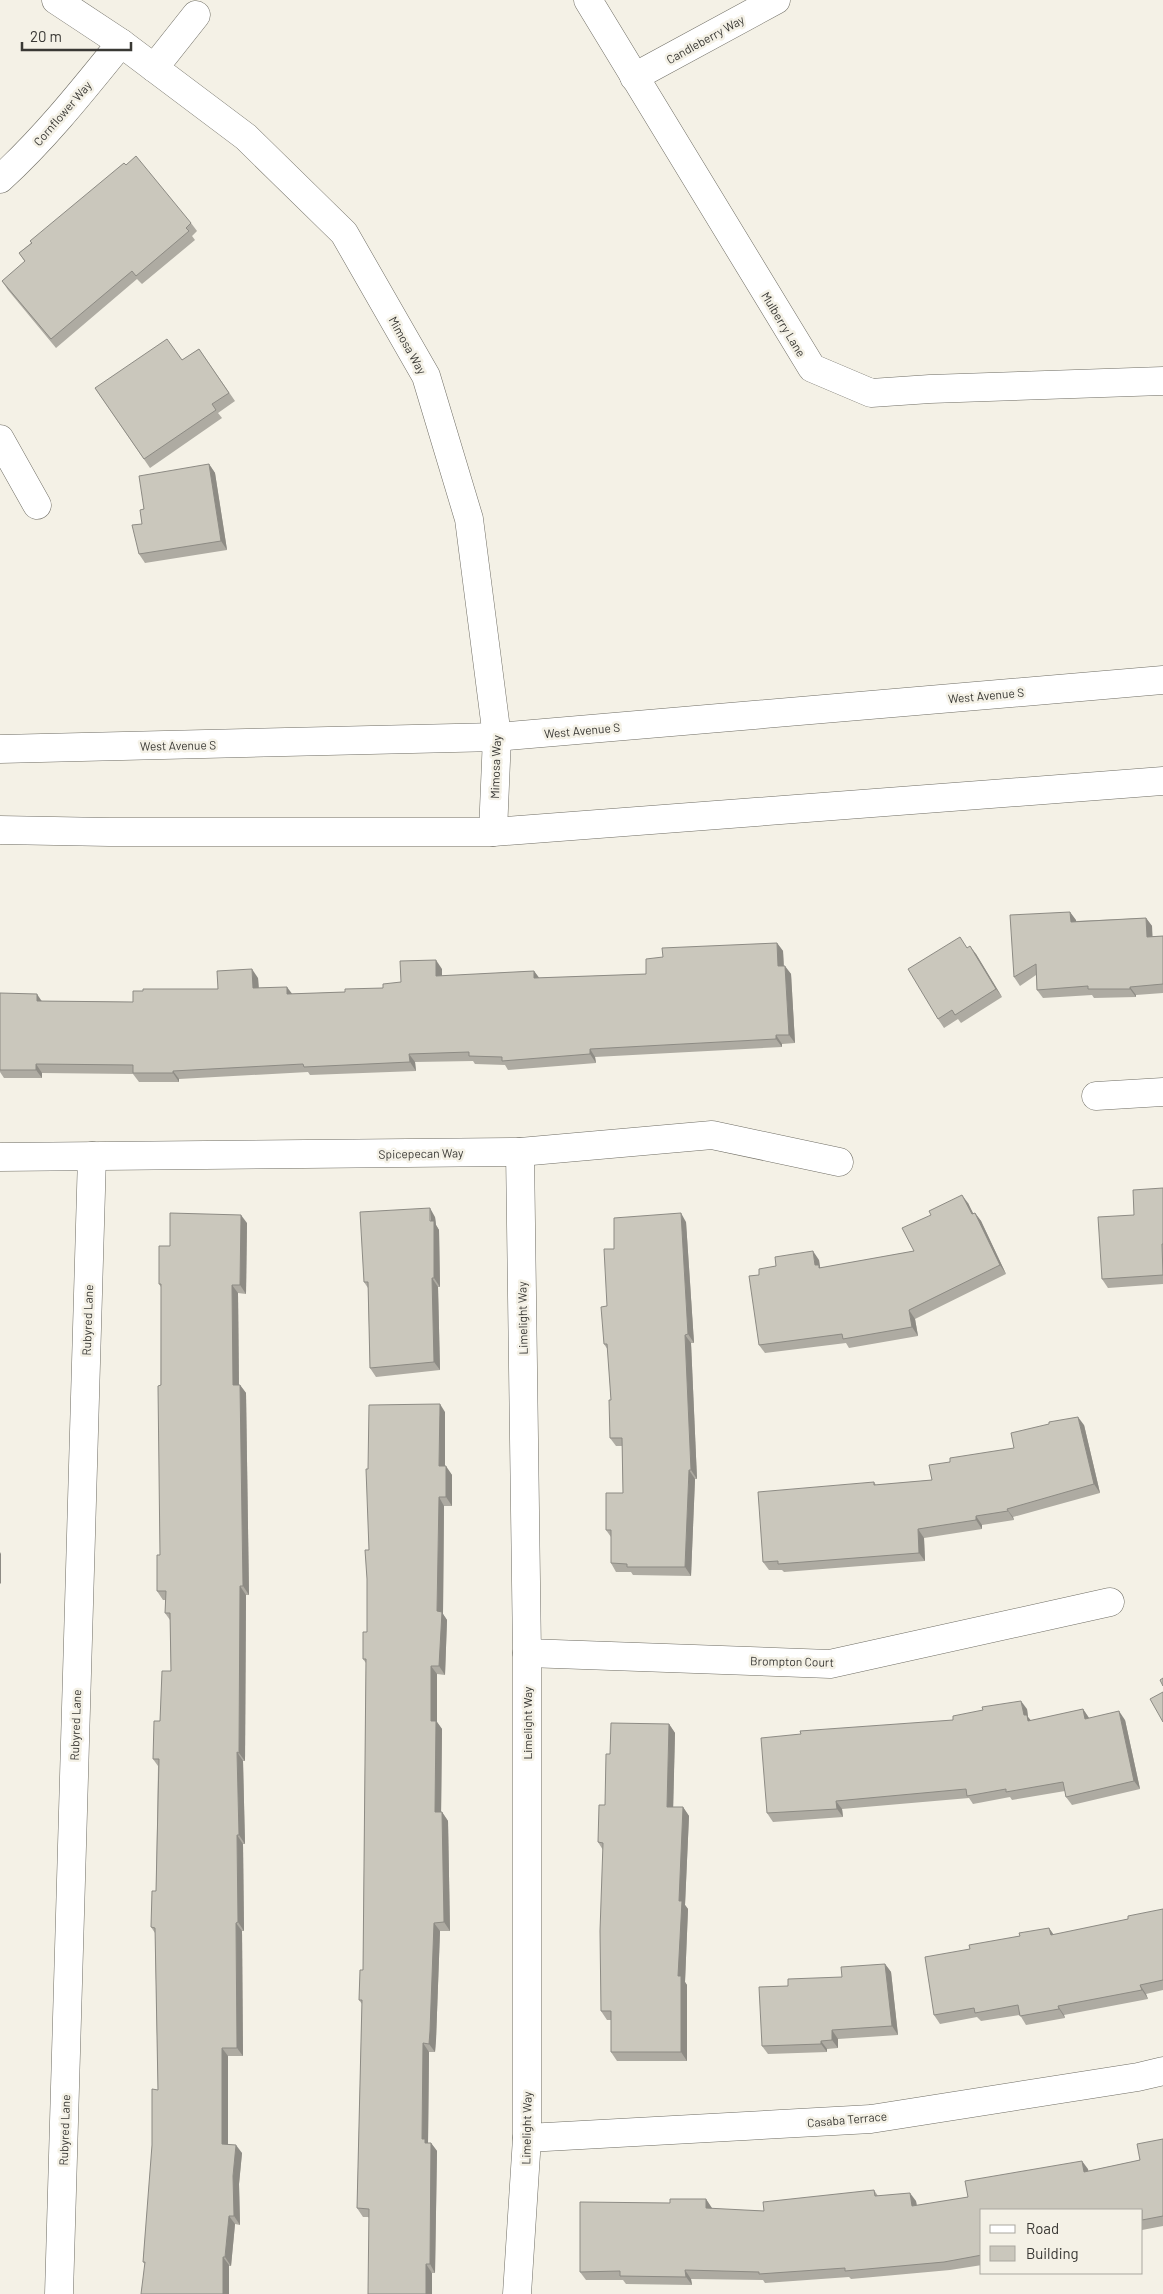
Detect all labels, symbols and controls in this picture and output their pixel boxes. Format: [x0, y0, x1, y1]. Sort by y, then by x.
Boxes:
street label: Candleberry Way [664, 12, 747, 66]
scale bar [22, 20, 131, 52]
text: 20 m [30, 27, 62, 45]
street label: Cornflower Way [30, 77, 94, 148]
street label: Mulberry Lane [759, 289, 809, 359]
street label: Mimosa Way [386, 314, 430, 377]
street label: West Avenue S [947, 685, 1025, 705]
street label: West Avenue S [543, 720, 621, 740]
street label: Mimosa Way [487, 734, 503, 799]
street label: West Avenue S [140, 737, 216, 753]
street label: Spicepecan Way [378, 1145, 464, 1161]
street label: Limelight Way [514, 1281, 530, 1355]
street label: Rubyred Lane [79, 1284, 95, 1356]
street label: Brompton Court [750, 1653, 834, 1669]
street label: Limelight Way [520, 1686, 534, 1760]
street label: Rubyred Lane [67, 1689, 83, 1761]
street label: Limelight Way [518, 2091, 534, 2165]
street label: Rubyred Lane [56, 2094, 72, 2166]
street label: Casaba Terrace [806, 2109, 888, 2129]
legend [980, 2209, 1143, 2274]
text: Road [1026, 2219, 1059, 2237]
text: Building [1026, 2244, 1079, 2262]

